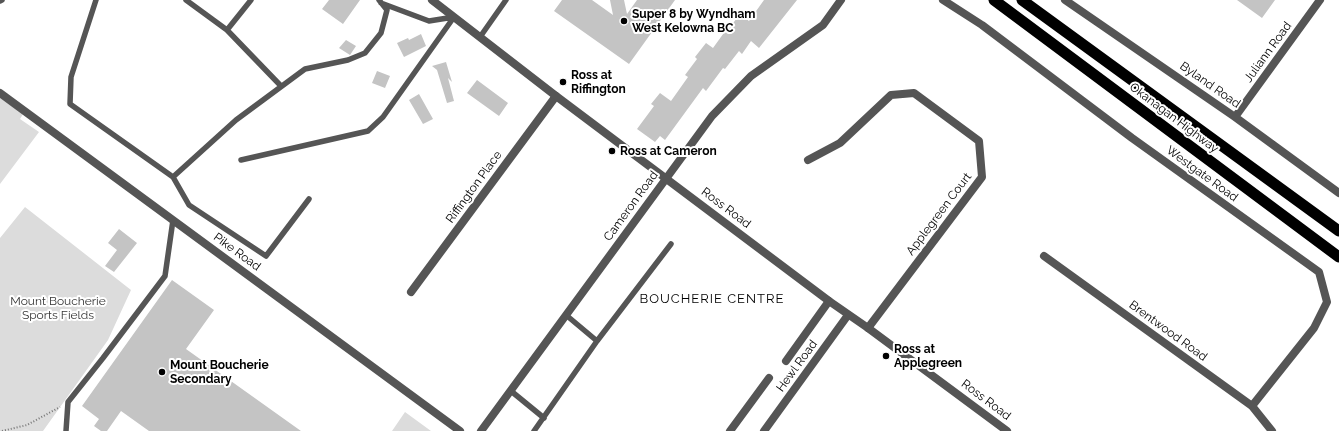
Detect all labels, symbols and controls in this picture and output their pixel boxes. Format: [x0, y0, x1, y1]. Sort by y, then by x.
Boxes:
place label: Super 8 by Wyndham West Kelowna BC [632, 7, 755, 35]
marker: Super 8 by Wyndham West Kelowna BC [619, 16, 629, 26]
street label: Juliann Road [1241, 19, 1295, 85]
street label: Byland Road [1177, 59, 1243, 111]
place label: Ross at Riffington [571, 68, 626, 96]
marker: Ross at Riffington [558, 77, 568, 87]
street label: Okanagan Highway [1127, 80, 1221, 156]
street label: Westgate Road [1163, 143, 1241, 205]
place label: Ross at Cameron [620, 144, 717, 158]
marker: Ross at Cameron [607, 146, 617, 156]
street label: Riffington Place [443, 148, 505, 226]
street label: Cameron Road [601, 168, 661, 244]
street label: Applegreen Court [903, 170, 975, 258]
street label: Ross Road [698, 185, 754, 231]
street label: Pike Road [211, 230, 263, 274]
district label: BOUCHERIE CENTRE [640, 291, 784, 307]
park label: Mount Boucherie Sports Fields [10, 294, 106, 322]
street label: Brentwood Road [1126, 298, 1210, 364]
street label: Hewl Road [773, 337, 821, 395]
place label: Ross at Applegreen [894, 342, 962, 370]
marker: Ross at Applegreen [881, 351, 891, 361]
place label: Mount Boucherie Secondary [170, 358, 269, 386]
marker: Mount Boucherie Secondary [157, 367, 167, 377]
street label: Ross Road [958, 377, 1014, 423]

